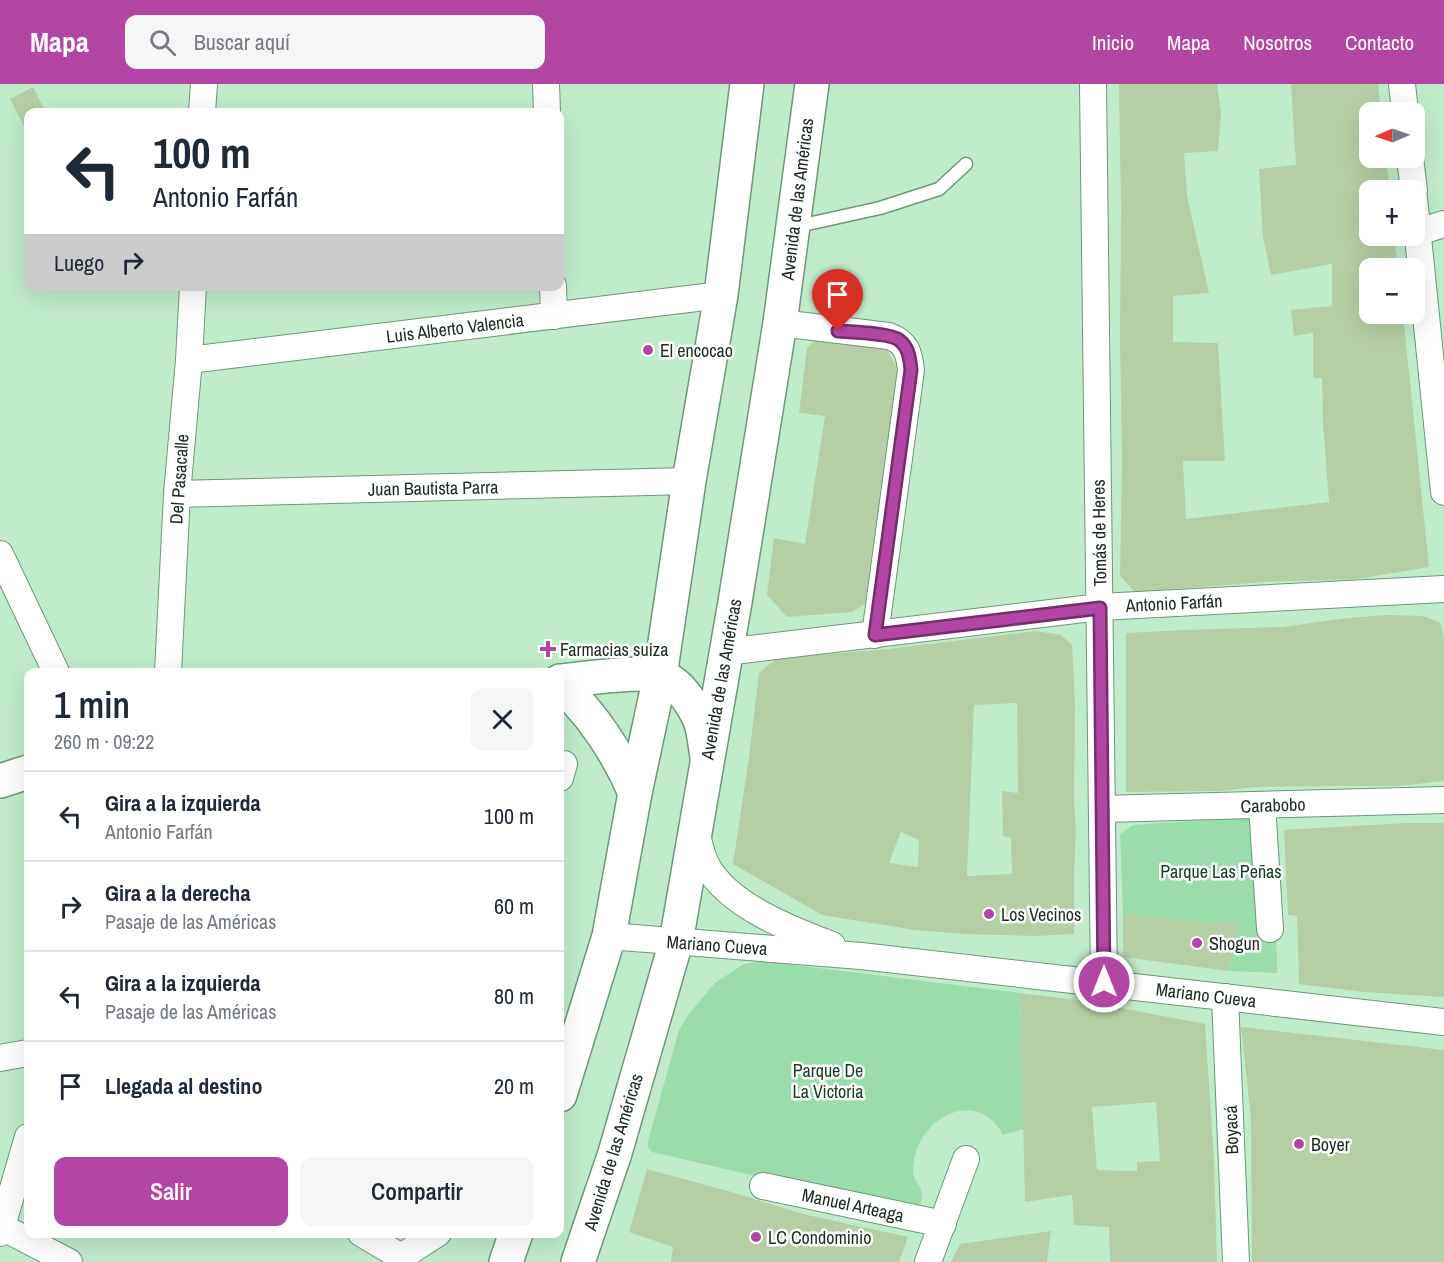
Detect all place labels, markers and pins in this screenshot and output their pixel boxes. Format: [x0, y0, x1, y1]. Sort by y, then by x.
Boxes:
pin [812, 269, 863, 331]
place label: El encocao [660, 338, 733, 363]
marker: El encocao [641, 343, 655, 357]
place label: Farmacias suiza [560, 637, 668, 662]
marker: Farmacias suiza [541, 642, 555, 656]
place label: Los Vecinos [1001, 902, 1081, 927]
marker: Los Vecinos [982, 907, 996, 921]
place label: Shogun [1209, 931, 1260, 956]
marker: Shogun [1190, 936, 1204, 950]
place label: Boyer [1311, 1132, 1350, 1157]
marker: Boyer [1292, 1137, 1306, 1151]
place label: LC Condominio [768, 1225, 871, 1250]
marker: LC Condominio [749, 1230, 763, 1244]

